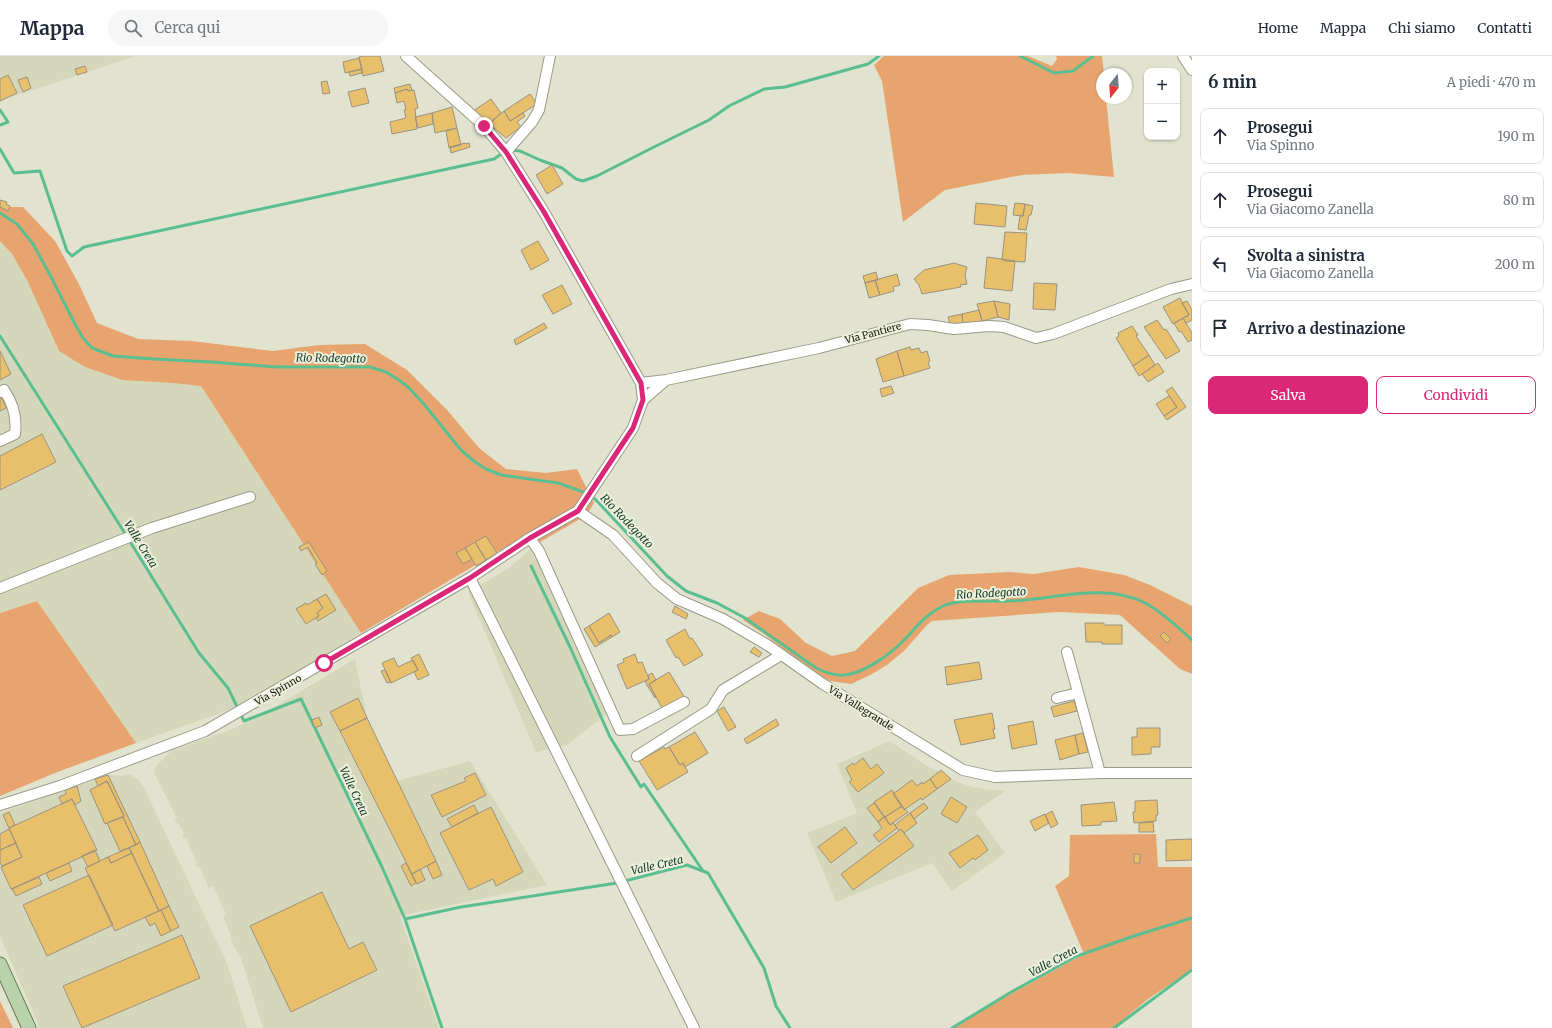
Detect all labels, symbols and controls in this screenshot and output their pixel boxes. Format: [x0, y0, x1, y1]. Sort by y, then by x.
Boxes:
search box [108, 10, 388, 46]
text: Mappa [20, 16, 84, 40]
icon: search [122, 17, 144, 39]
text: Cerca qui [154, 18, 220, 37]
text: Home [1258, 19, 1298, 37]
text: Mappa [1320, 19, 1366, 37]
text: Chi siamo [1388, 19, 1455, 37]
text: Contatti [1477, 19, 1532, 37]
north arrow [1096, 68, 1132, 104]
map controls [1144, 68, 1180, 140]
button: + [1144, 68, 1180, 104]
text: 6 min [1208, 71, 1257, 93]
text: A piedi · 470 m [1447, 74, 1536, 91]
button: − [1144, 104, 1180, 140]
route end [475, 117, 493, 135]
text: Prosegui [1247, 118, 1313, 137]
icon: ahead [1209, 125, 1231, 147]
text: 190 m [1498, 128, 1535, 145]
text: Via Spinno [1247, 137, 1314, 154]
text: Prosegui [1247, 182, 1313, 201]
icon: ahead [1209, 189, 1231, 211]
text: 80 m [1503, 192, 1535, 209]
text: Via Giacomo Zanella [1247, 201, 1374, 218]
text: Svolta a sinistra [1247, 246, 1365, 265]
icon: left [1209, 253, 1231, 275]
text: 200 m [1495, 256, 1535, 273]
text: Via Giacomo Zanella [1247, 265, 1374, 282]
icon: arrive [1209, 317, 1231, 339]
street label: Via Pantiere [843, 319, 902, 347]
text: Arrivo a destinazione [1247, 319, 1405, 338]
water label: Rio Rodegotto [296, 350, 366, 366]
button: Salva [1208, 376, 1368, 414]
button: Condividi [1376, 376, 1536, 414]
water label: Rio Rodegotto [598, 491, 656, 551]
water label: Valle Creta [121, 518, 161, 570]
water label: Rio Rodegotto [956, 584, 1026, 602]
route start [315, 654, 333, 672]
street label: Via Spinno [251, 671, 304, 709]
street label: Via Vallegrande [825, 682, 896, 733]
water label: Valle Creta [336, 764, 372, 818]
water label: Valle Creta [630, 852, 684, 878]
water label: Valle Creta [1026, 942, 1080, 980]

